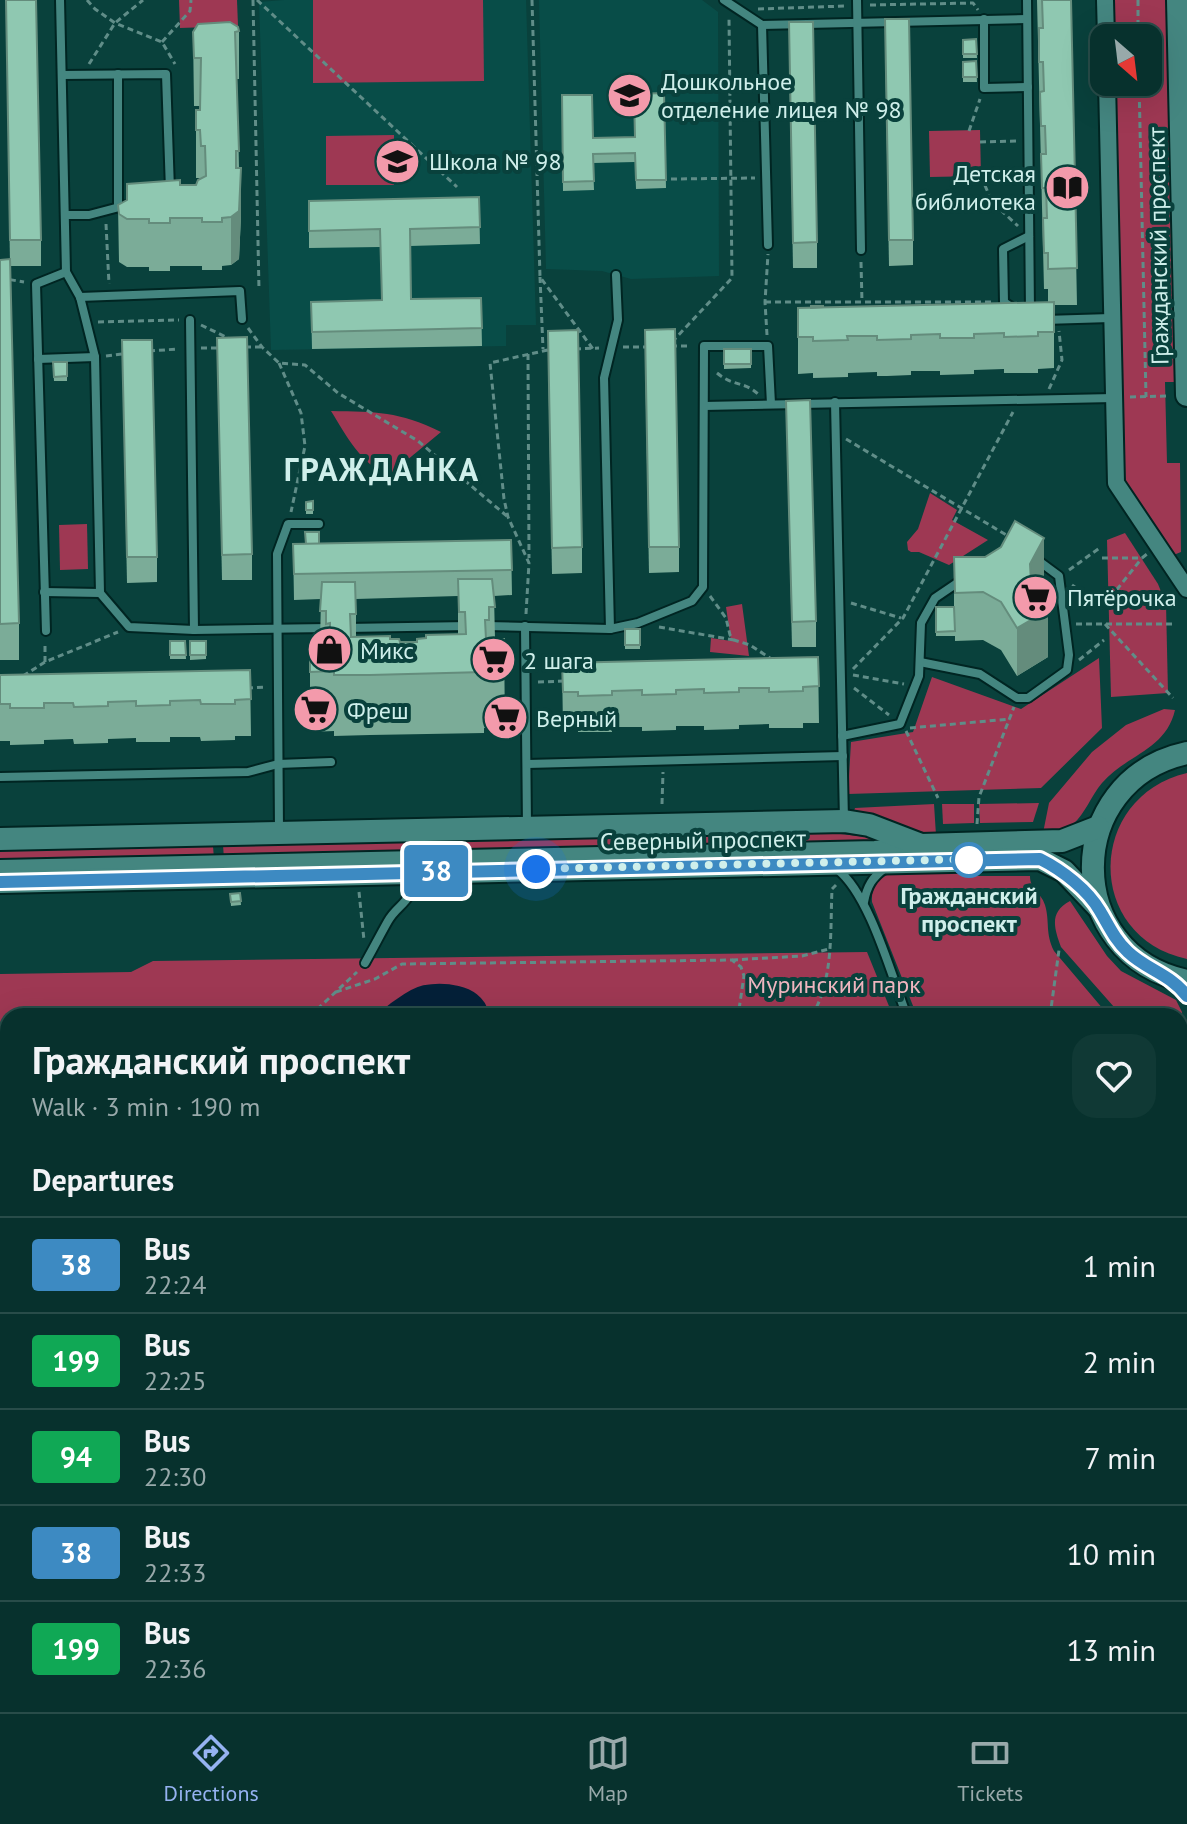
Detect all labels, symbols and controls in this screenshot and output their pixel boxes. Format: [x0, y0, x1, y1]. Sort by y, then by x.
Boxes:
north arrow [1090, 24, 1162, 96]
map controls [1090, 24, 1162, 96]
place label: Дошкольное отделение лицея № 98 [661, 66, 902, 125]
school or university icon: Дошкольное отделение лицея № 98 [606, 71, 654, 119]
street label: Гражданский проспект [1140, 126, 1176, 365]
school or university icon: Школа № 98 [374, 137, 422, 185]
place label: Школа № 98 [429, 146, 561, 177]
place label: Детская библиотека [915, 158, 1036, 217]
library icon: Детская библиотека [1043, 163, 1091, 211]
district label: ГРАЖДАНКА [284, 448, 480, 490]
supermarket icon: Пятёрочка [1012, 573, 1060, 621]
place label: Пятёрочка [1067, 582, 1177, 613]
shop icon: Микс [305, 626, 353, 674]
place label: Микс [360, 635, 414, 666]
supermarket icon: 2 шага [469, 636, 517, 684]
place label: 2 шага [524, 645, 594, 676]
supermarket icon: Фреш [292, 686, 340, 734]
supermarket icon: Верный [481, 694, 529, 742]
place label: Фреш [347, 695, 409, 726]
place label: Верный [536, 703, 617, 734]
street label: Северный проспект [600, 823, 807, 857]
marker: Гражданский проспект [952, 843, 986, 877]
line badge: 38 [400, 845, 472, 897]
your location [516, 849, 556, 889]
text: 38 [420, 852, 452, 889]
place label: Гражданский проспект [900, 880, 1038, 939]
park label: Муринский парк [747, 969, 921, 1000]
button: heart [1072, 1034, 1156, 1118]
text: Гражданский проспект [32, 1035, 410, 1084]
text: Walk · 3 min · 190 m [32, 1090, 260, 1123]
text: Departures [32, 1160, 174, 1199]
text: Bus [144, 1229, 191, 1268]
text: 38 [60, 1246, 92, 1283]
text: 1 min [1083, 1246, 1156, 1285]
text: 22:24 [144, 1268, 206, 1301]
text: Bus [144, 1325, 191, 1364]
text: 199 [52, 1342, 100, 1379]
text: 2 min [1083, 1342, 1156, 1381]
text: 22:25 [144, 1364, 206, 1397]
text: Bus [144, 1421, 191, 1460]
text: 94 [60, 1438, 92, 1475]
text: 7 min [1084, 1438, 1156, 1477]
text: 22:30 [144, 1460, 206, 1493]
text: Bus [144, 1517, 191, 1556]
text: 38 [60, 1534, 92, 1571]
text: 10 min [1066, 1534, 1156, 1573]
text: 22:33 [144, 1556, 206, 1589]
text: Bus [144, 1613, 191, 1652]
text: 199 [52, 1630, 100, 1667]
text: 13 min [1066, 1630, 1156, 1669]
text: 22:36 [144, 1652, 206, 1685]
tab: Directions [164, 1731, 259, 1807]
tab: Map [586, 1731, 630, 1807]
tab: Tickets [957, 1731, 1023, 1807]

